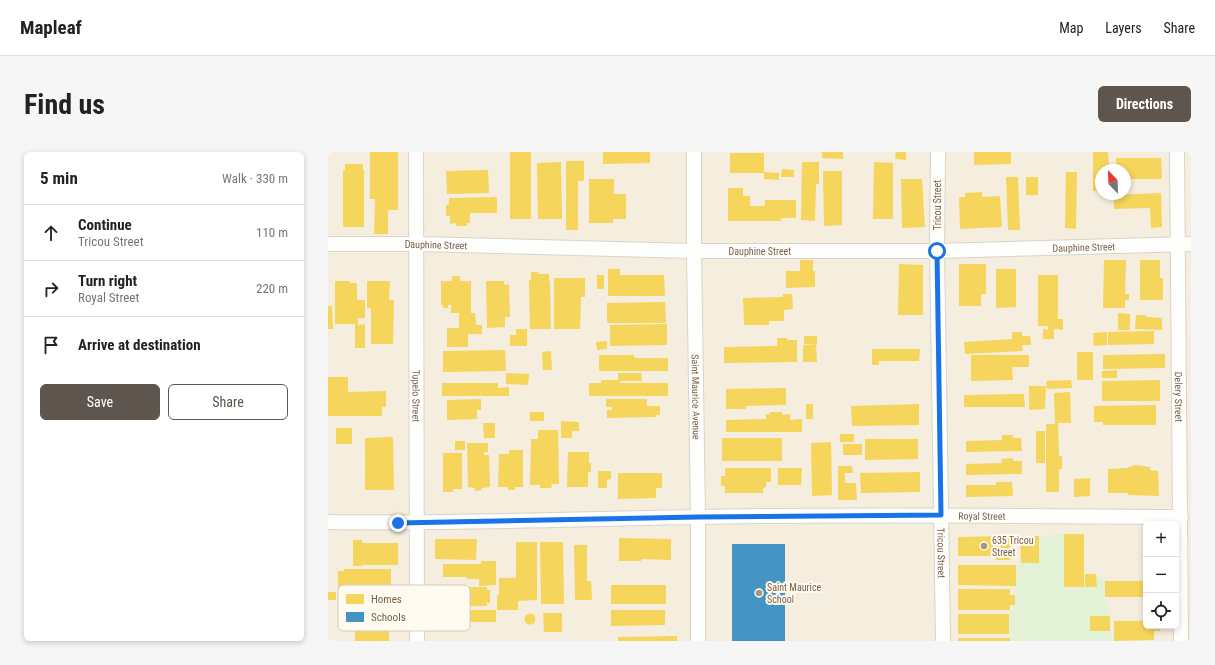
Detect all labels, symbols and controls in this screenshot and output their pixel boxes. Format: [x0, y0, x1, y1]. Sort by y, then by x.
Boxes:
text: Mapleaf [20, 16, 82, 39]
text: Map [1059, 20, 1083, 36]
text: Layers [1105, 20, 1142, 36]
text: Share [1164, 20, 1195, 36]
button: Directions [1098, 86, 1191, 122]
text: Find us [24, 88, 105, 121]
north arrow [1095, 164, 1131, 200]
text: 5 min [40, 168, 78, 188]
text: Walk · 330 m [222, 171, 288, 186]
street label: Tricou Street [932, 180, 943, 230]
text: Continue [78, 216, 132, 234]
icon: ahead [40, 222, 62, 244]
text: 110 m [256, 225, 288, 240]
text: Tricou Street [78, 234, 144, 249]
street label: Dauphine Street [405, 238, 468, 251]
street label: Dauphine Street [1052, 241, 1115, 253]
route start [928, 242, 946, 260]
street label: Dauphine Street [729, 246, 791, 257]
text: Turn right [78, 272, 137, 290]
icon: right [40, 278, 62, 300]
text: 220 m [256, 281, 288, 296]
text: Royal Street [78, 290, 139, 305]
icon: arrive [40, 334, 62, 356]
text: Arrive at destination [78, 336, 201, 354]
street label: Saint Maurice Avenue [690, 354, 702, 440]
street label: Tupelo Street [411, 370, 422, 422]
street label: Delery Street [1173, 372, 1185, 422]
button: Save [40, 384, 160, 420]
button: Share [168, 384, 288, 420]
street label: Royal Street [958, 510, 1006, 521]
route end [389, 514, 407, 532]
map controls [1143, 521, 1179, 629]
button: + [1143, 521, 1179, 557]
street label: Tricou Street [936, 528, 948, 578]
place label: 635 Tricou Street [992, 535, 1034, 558]
marker: 635 Tricou Street [979, 541, 989, 551]
button: − [1143, 557, 1179, 593]
place label: Saint Maurice School [767, 582, 822, 605]
legend [338, 585, 470, 631]
marker: Saint Maurice School [754, 588, 764, 598]
text: Homes [371, 593, 402, 606]
button: locate [1143, 593, 1179, 629]
text: Schools [371, 611, 406, 624]

